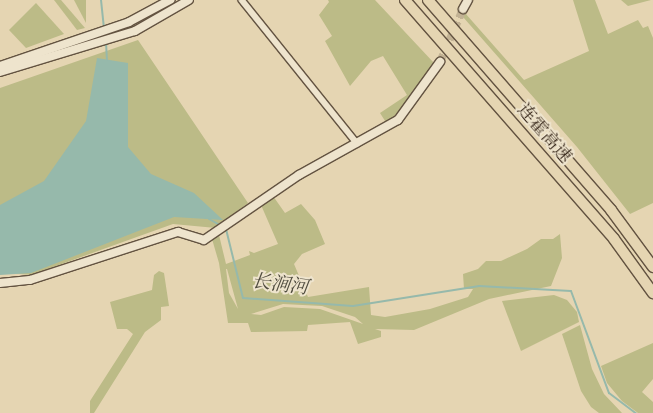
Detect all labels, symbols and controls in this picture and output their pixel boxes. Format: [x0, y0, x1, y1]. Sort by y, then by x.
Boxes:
street label: 连霍高速 [512, 100, 576, 168]
water label: 长涧河 [250, 270, 310, 300]

